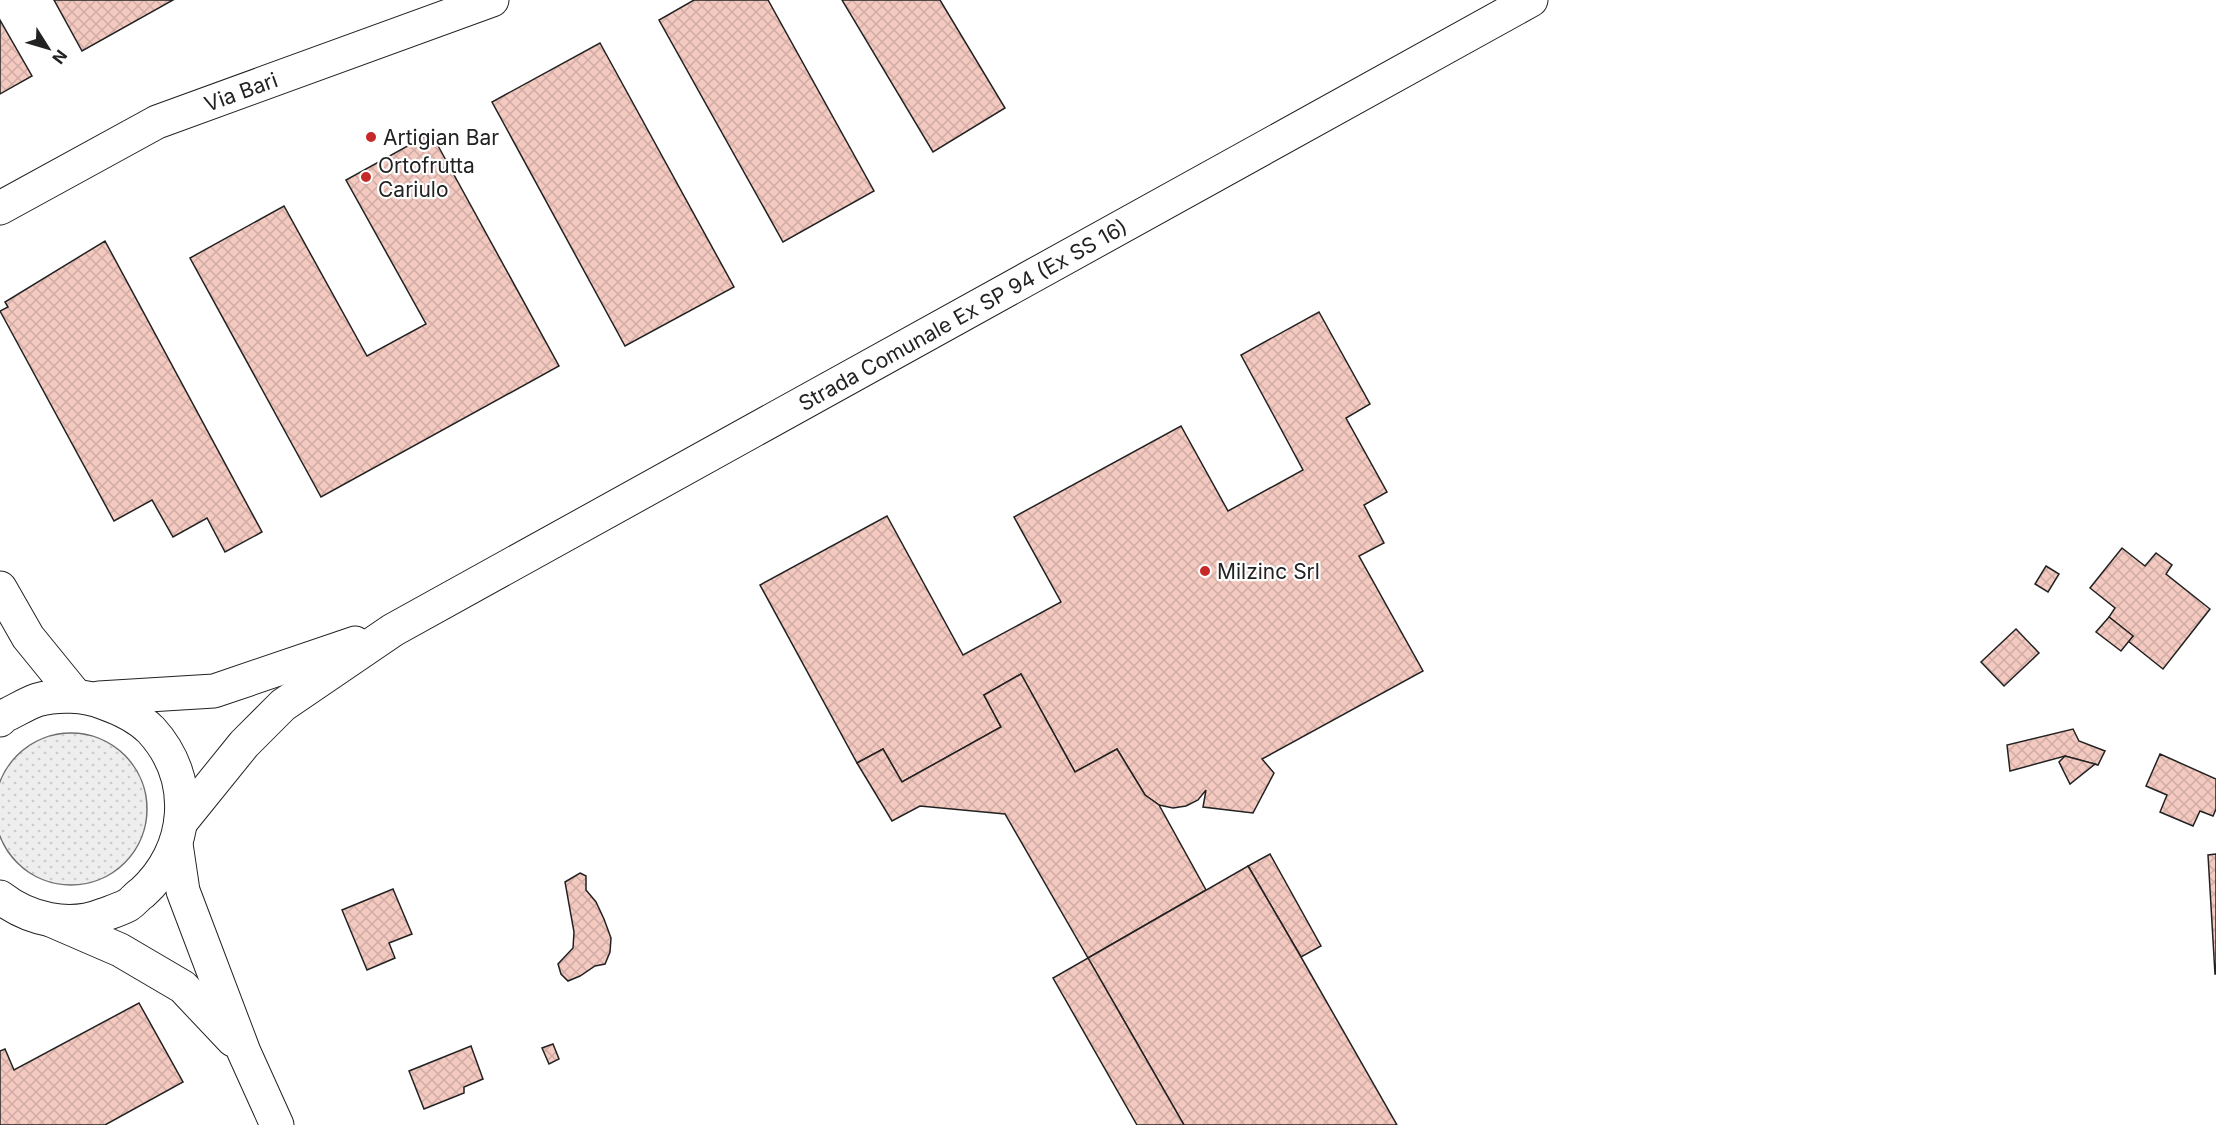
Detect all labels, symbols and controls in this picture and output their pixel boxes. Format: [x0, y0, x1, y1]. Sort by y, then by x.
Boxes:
north arrow [18, 18, 78, 78]
text: N [48, 46, 72, 68]
street label: Via Bari [201, 67, 281, 117]
place label: Artigian Bar [383, 125, 499, 150]
marker: Artigian Bar [364, 130, 378, 144]
place label: Ortofrutta Cariulo [378, 153, 475, 202]
marker: Ortofrutta Cariulo [359, 170, 373, 184]
street label: Strada Comunale Ex SP 94 (Ex SS 16) [794, 214, 1132, 416]
place label: Milzinc Srl [1217, 559, 1320, 584]
marker: Milzinc Srl [1198, 564, 1212, 578]

